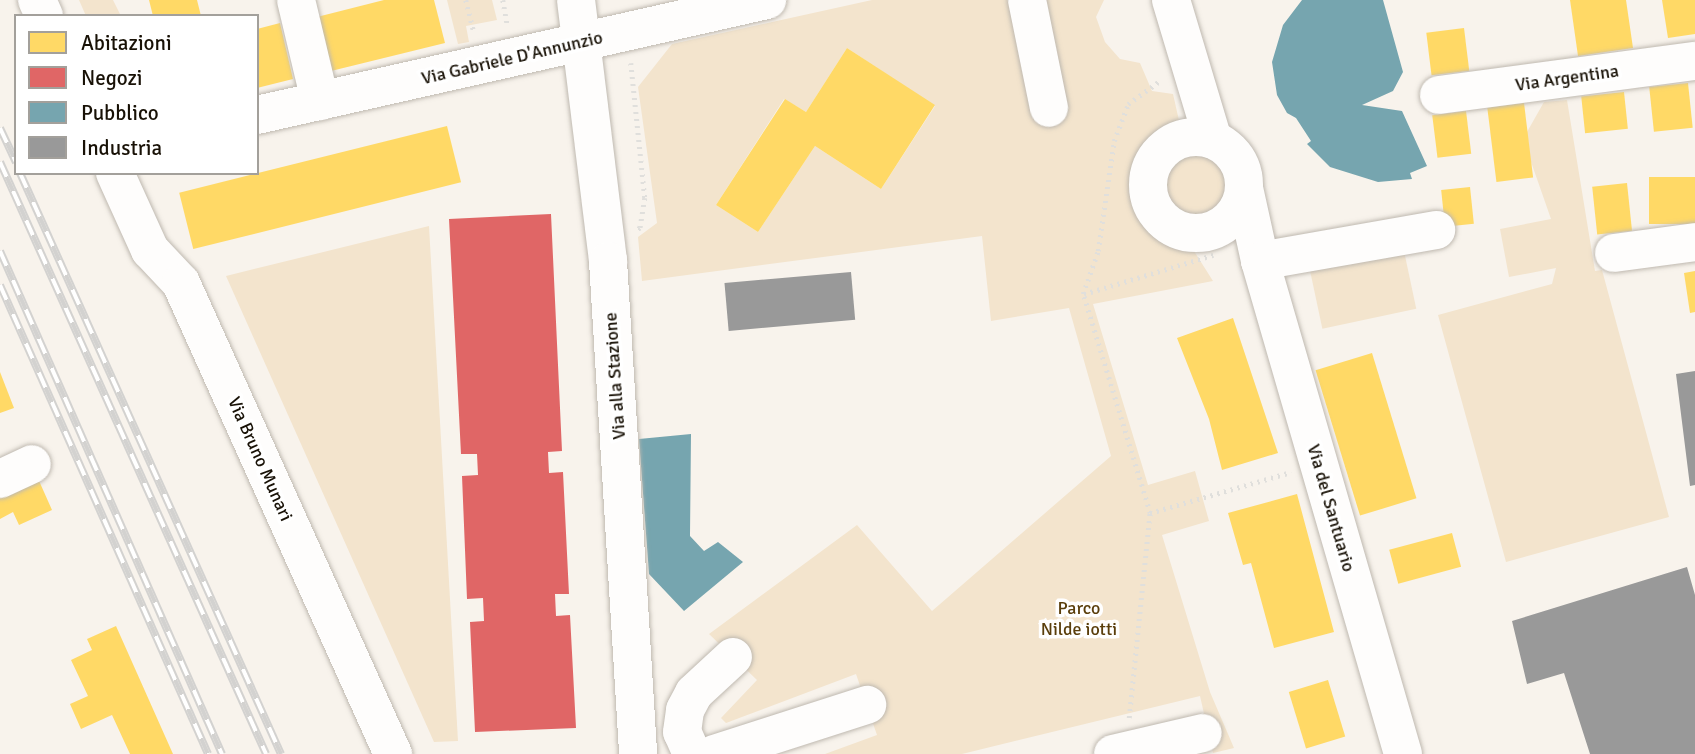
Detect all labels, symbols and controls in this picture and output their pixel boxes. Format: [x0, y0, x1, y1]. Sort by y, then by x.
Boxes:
legend [14, 14, 259, 175]
street label: Via Gabriele D'Annunzio [419, 27, 605, 89]
text: Abitazioni [81, 30, 172, 56]
street label: Via Argentina [1514, 60, 1620, 96]
text: Negozi [81, 65, 143, 91]
text: Pubblico [81, 100, 159, 126]
text: Industria [81, 135, 162, 161]
street label: Via alla Stazione [600, 312, 630, 440]
street label: Via Bruno Munari [223, 394, 297, 524]
street label: Via del Santuario [1302, 442, 1360, 574]
park label: Parco Nilde iotti [1041, 598, 1117, 640]

